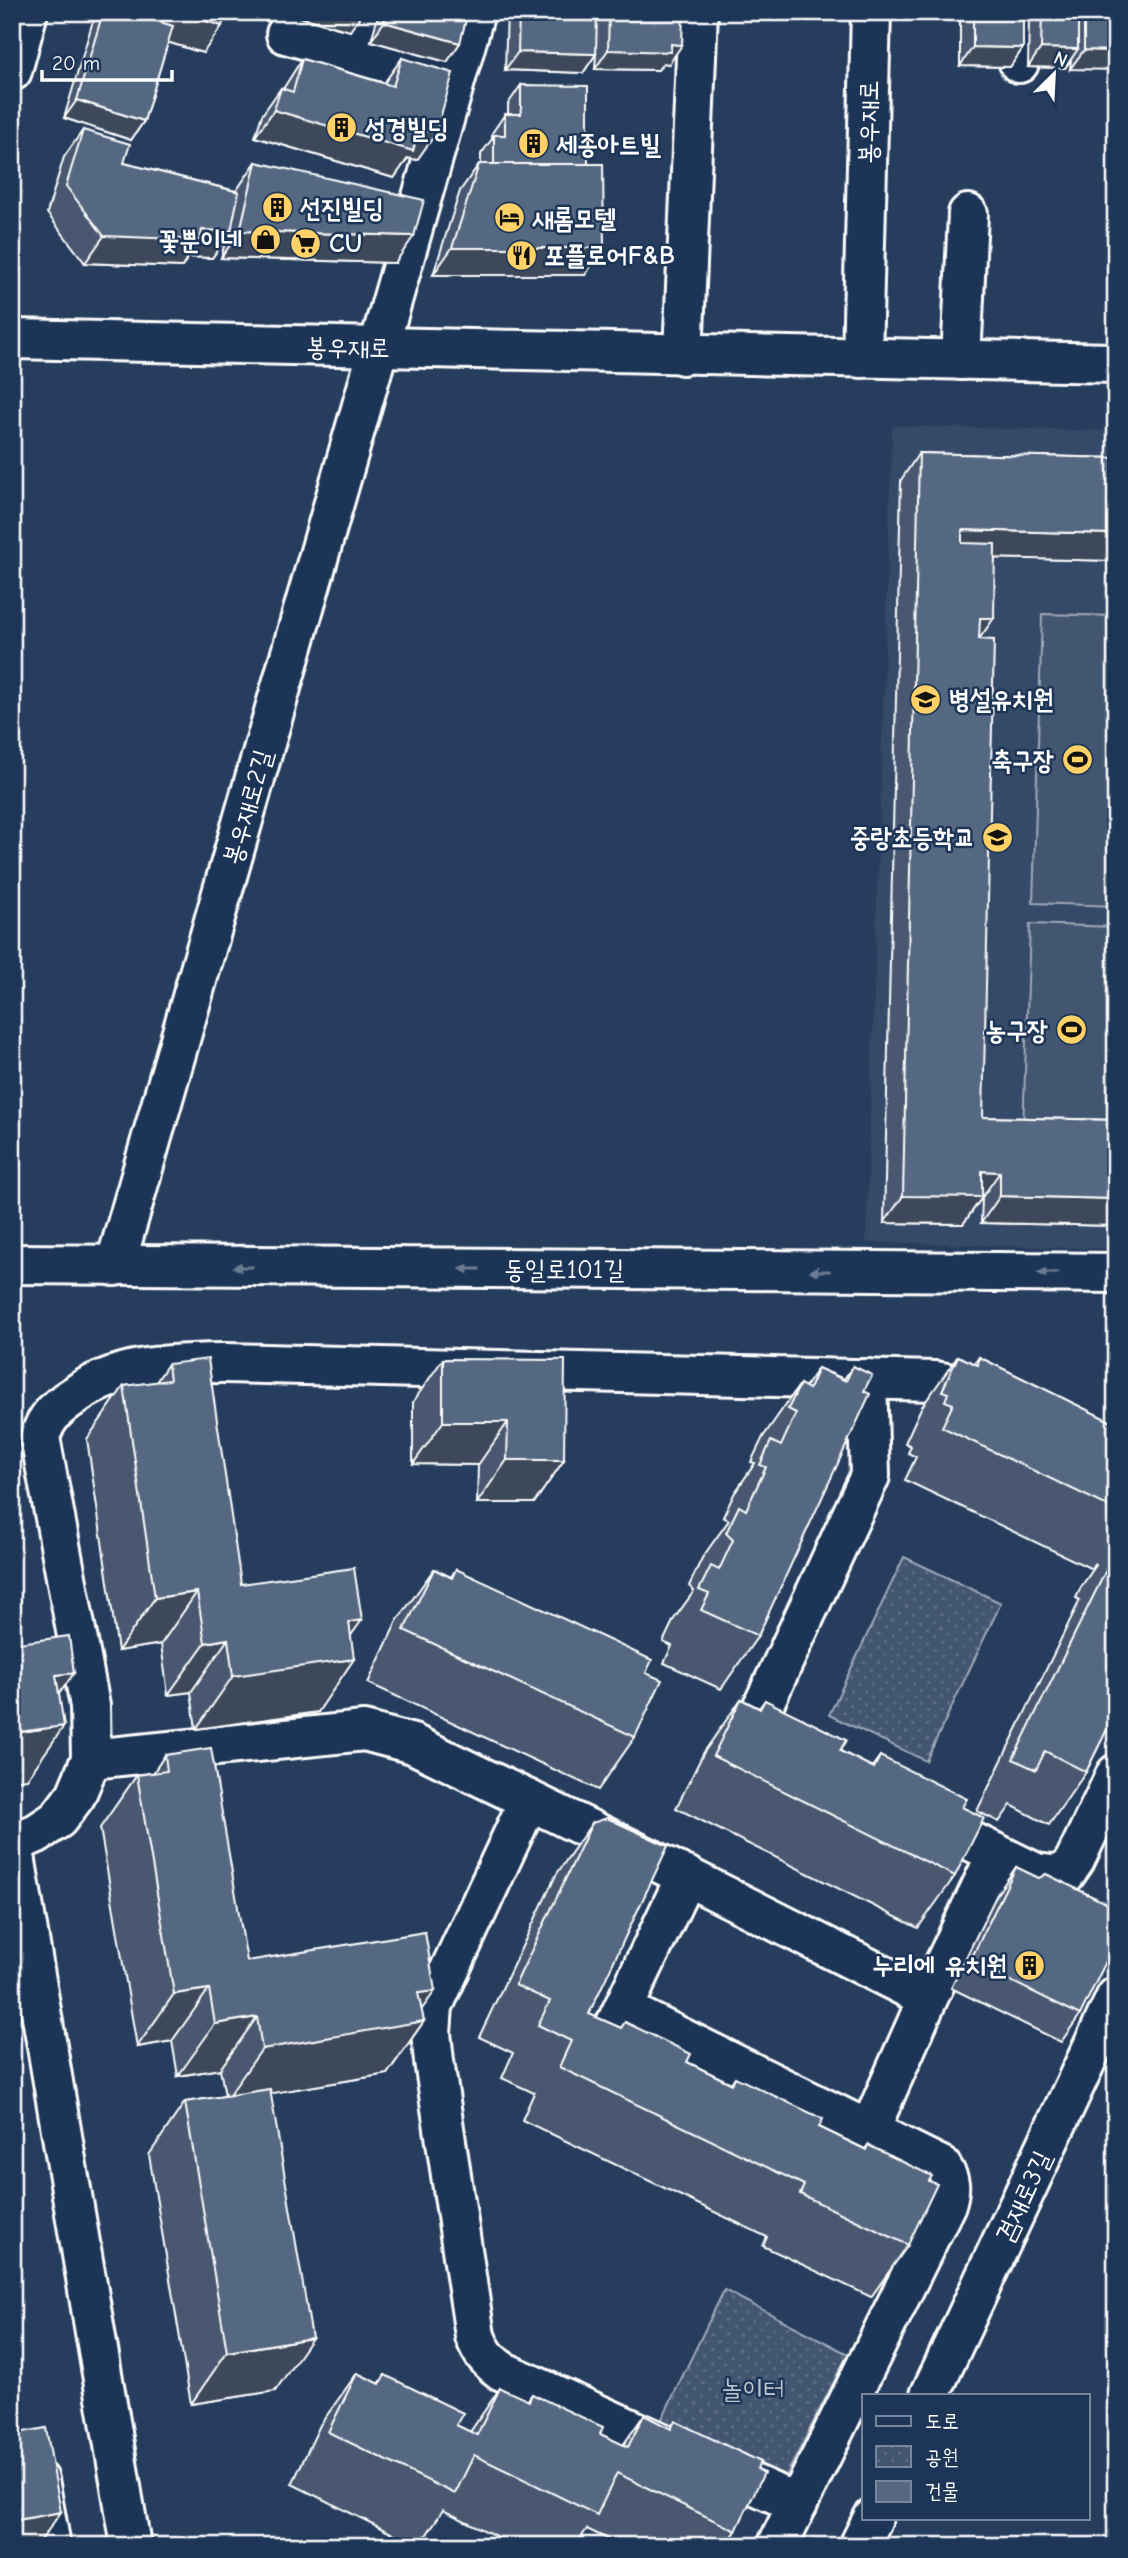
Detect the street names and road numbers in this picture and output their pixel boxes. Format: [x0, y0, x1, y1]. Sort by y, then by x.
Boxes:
street label: 봉우재로 [853, 80, 885, 164]
street label: 봉우재로 [306, 332, 390, 364]
street label: 봉우재로2길 [217, 746, 279, 868]
street label: 동일로101길 [504, 1255, 624, 1285]
street label: 겸재로3길 [990, 2146, 1058, 2247]

